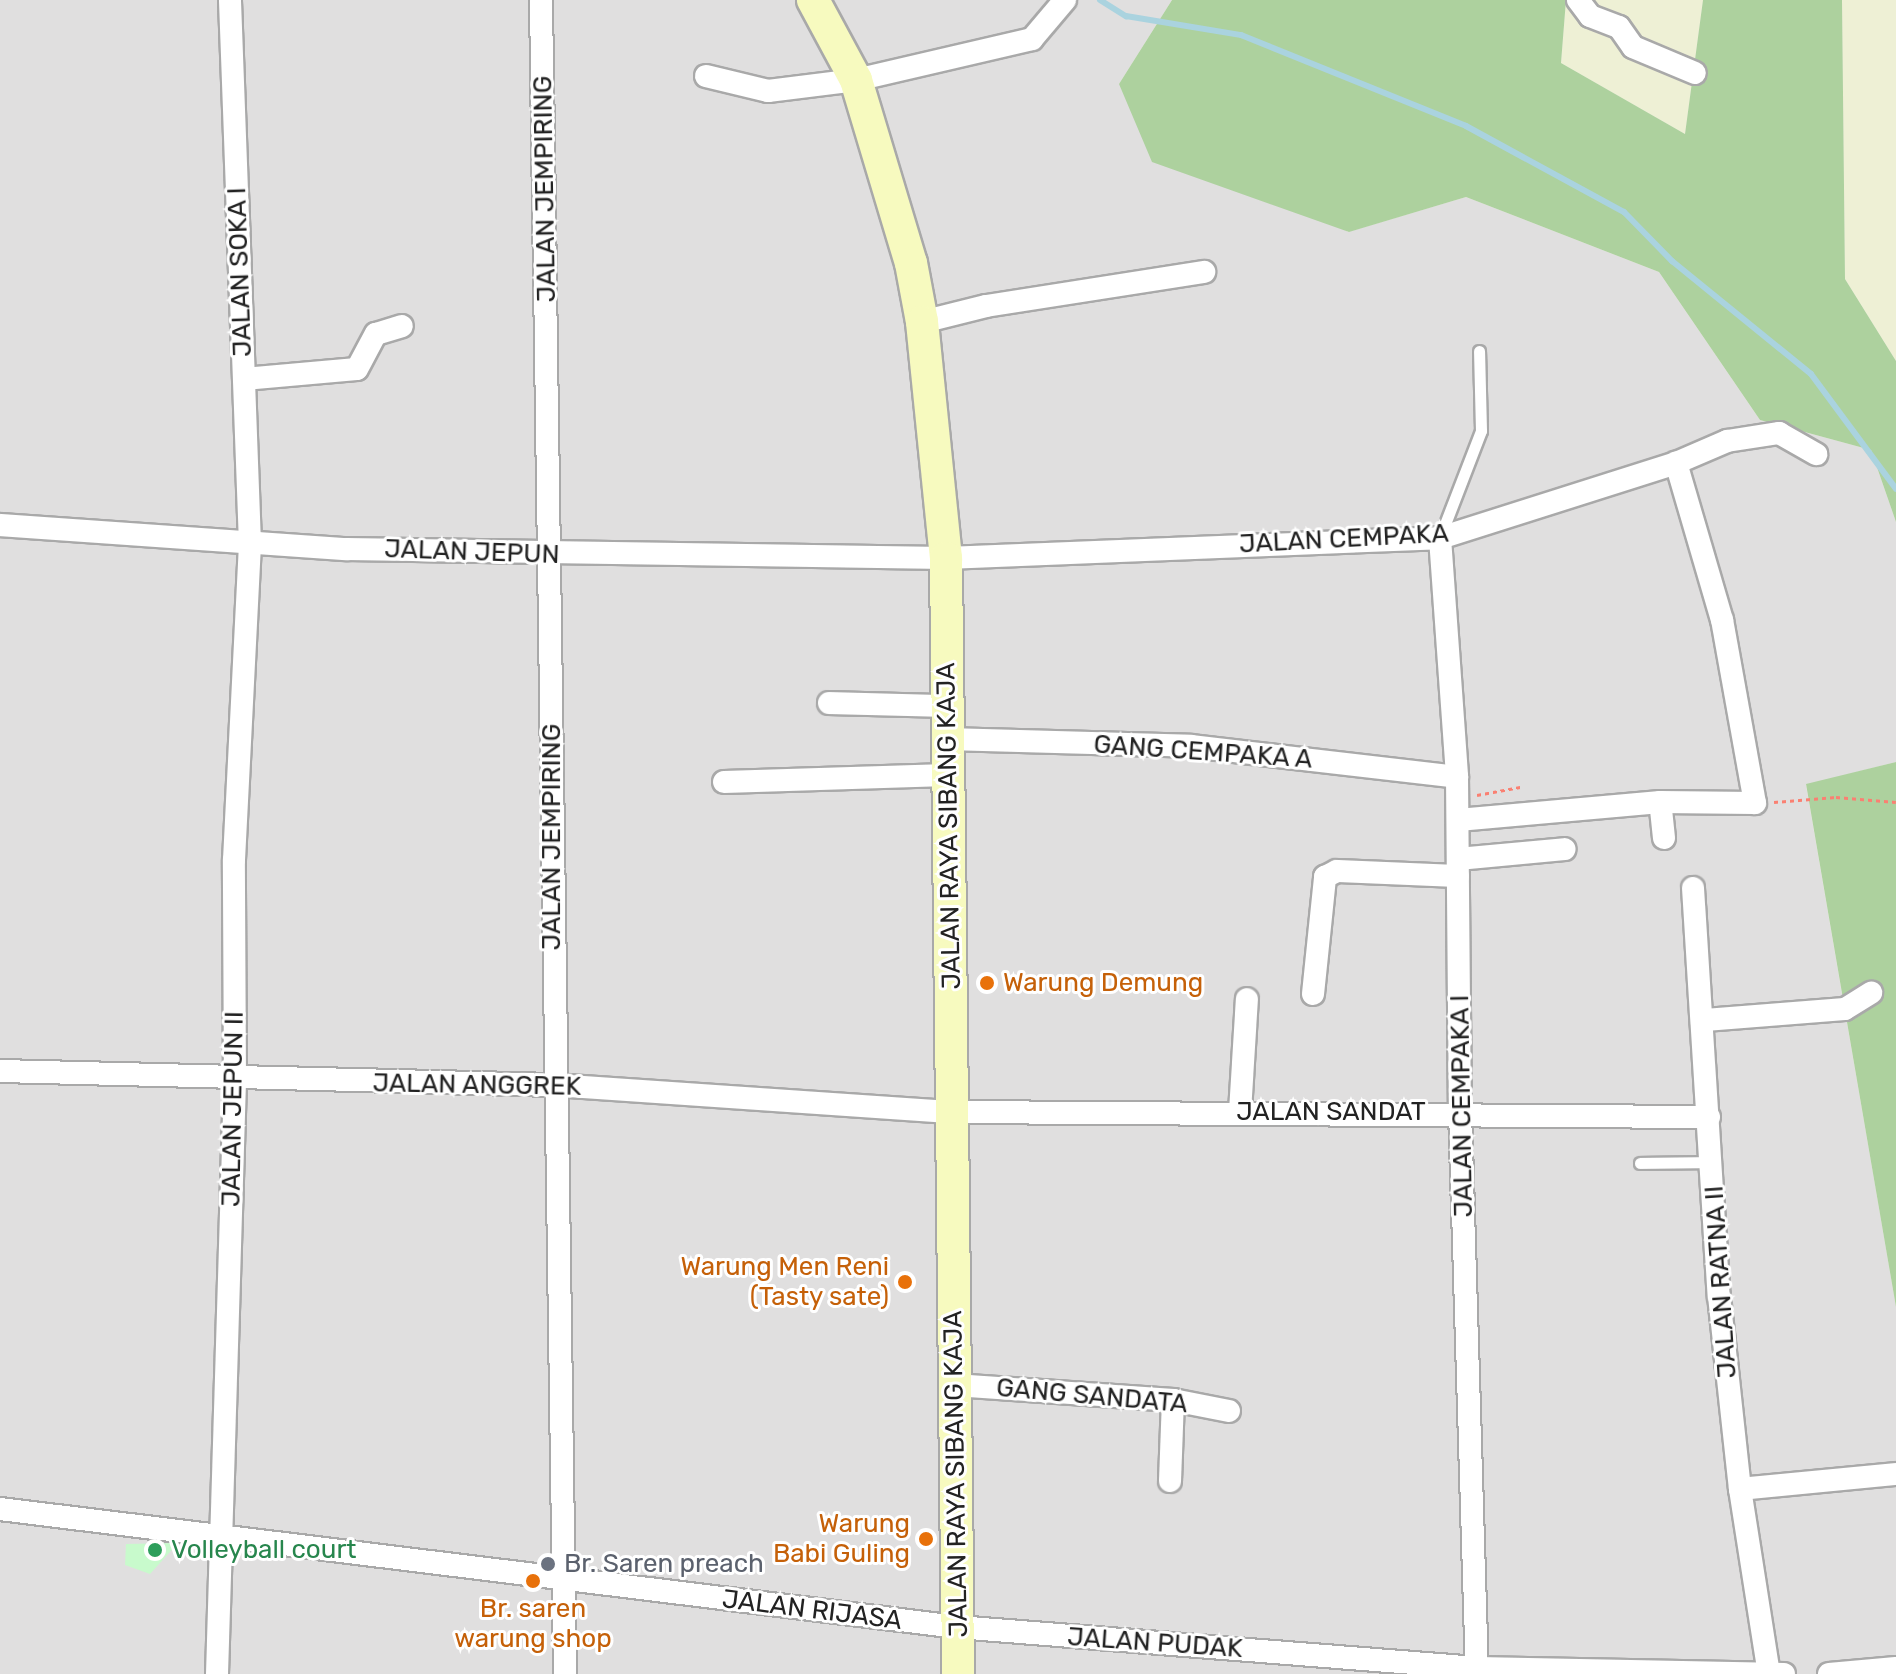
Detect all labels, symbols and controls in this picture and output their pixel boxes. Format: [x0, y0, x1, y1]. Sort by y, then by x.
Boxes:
street label: JALAN JEMPIRING [527, 75, 563, 303]
street label: JALAN SOKA I [221, 186, 259, 358]
street label: JALAN CEMPAKA [1238, 518, 1450, 560]
street label: JALAN JEPUN [384, 533, 560, 571]
street label: JALAN RAYA SIBANG KAJA [931, 662, 967, 990]
street label: JALAN JEMPIRING [536, 724, 568, 950]
street label: GANG CEMPAKA A [1092, 729, 1314, 775]
place label: Warung Demung [1003, 967, 1203, 999]
marker: Warung Demung [978, 974, 996, 992]
street label: JALAN CEMPAKA I [1444, 994, 1480, 1218]
street label: JALAN JEPUN II [216, 1011, 250, 1207]
street label: JALAN ANGGREK [372, 1068, 582, 1102]
street label: JALAN SANDAT [1236, 1096, 1426, 1128]
street label: JALAN RATNA II [1699, 1184, 1743, 1380]
place label: Warung Men Reni (Tasty sate) [680, 1251, 889, 1312]
marker: Warung Men Reni (Tasty sate) [896, 1273, 914, 1291]
street label: JALAN RAYA SIBANG KAJA [938, 1310, 974, 1638]
street label: GANG SANDATA [995, 1372, 1189, 1420]
place label: Warung Babi Guling [773, 1508, 910, 1570]
marker: Warung Babi Guling [917, 1530, 935, 1548]
place label: Volleyball court [171, 1534, 356, 1566]
marker: Volleyball court [146, 1541, 164, 1559]
place label: Br. Saren preach [564, 1548, 764, 1580]
marker: Br. Saren preach [539, 1555, 557, 1573]
marker: Br. saren warung shop [524, 1572, 542, 1590]
street label: JALAN RIJASA [720, 1583, 904, 1637]
place label: Br. saren warung shop [454, 1593, 612, 1654]
street label: JALAN PUDAK [1066, 1621, 1244, 1665]

